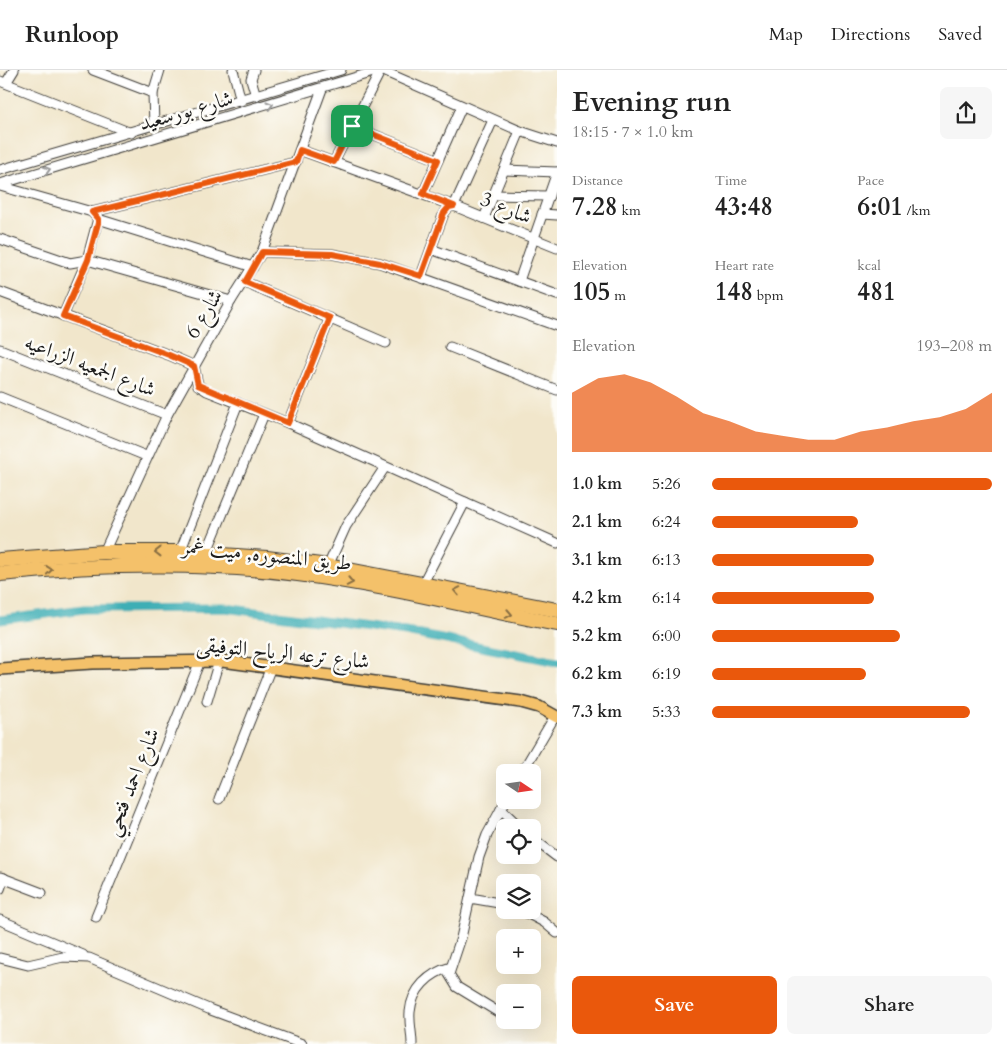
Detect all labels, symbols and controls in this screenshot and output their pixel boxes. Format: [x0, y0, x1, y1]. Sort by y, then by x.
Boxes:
text: Runloop [25, 18, 119, 51]
text: Map [769, 22, 803, 47]
text: Directions [831, 22, 910, 47]
text: Saved [938, 22, 982, 47]
text: Evening run [572, 83, 731, 121]
street label: شارع بورسعيد [136, 84, 237, 141]
button: share [940, 87, 992, 139]
one-way arrow [265, 100, 273, 110]
pin [331, 105, 373, 147]
icon: arrive [338, 112, 366, 140]
text: 18:15 · 7 × 1.0 km [572, 121, 693, 143]
one-way arrow [42, 166, 50, 176]
text: Distance [572, 171, 623, 190]
text: Time [715, 171, 747, 190]
text: Pace [857, 171, 884, 190]
street label: شارع 3 [475, 185, 536, 234]
text: 7.28 [572, 190, 618, 224]
text: 43:48 [715, 190, 773, 224]
text: 6:01 [857, 190, 903, 224]
text: km [618, 201, 641, 220]
text: /km [903, 201, 931, 220]
text: Elevation [572, 256, 628, 275]
text: Heart rate [715, 256, 774, 275]
text: kcal [857, 256, 881, 275]
text: 105 [572, 275, 610, 309]
text: 148 [715, 275, 753, 309]
text: 481 [857, 275, 896, 309]
street label: شارع 6 [178, 284, 233, 346]
text: m [610, 286, 626, 305]
text: bpm [753, 286, 784, 305]
street label: شارع الجمعيه الزراعيه [19, 328, 160, 407]
text: Elevation [572, 335, 636, 357]
text: 193–208 m [916, 335, 992, 357]
text: 1.0 km [572, 473, 622, 495]
text: 5:26 [652, 473, 681, 495]
text: 2.1 km [572, 511, 622, 533]
text: 6:24 [652, 511, 681, 533]
street label: طريق المنصوره, ميت غمر [179, 531, 353, 578]
one-way arrow [154, 547, 162, 557]
text: 3.1 km [572, 549, 622, 571]
text: 6:13 [652, 549, 681, 571]
one-way arrow [45, 564, 53, 575]
one-way arrow [345, 577, 354, 587]
one-way arrow [453, 587, 462, 597]
text: 4.2 km [572, 587, 622, 609]
text: 6:14 [652, 587, 681, 609]
one-way arrow [505, 609, 514, 619]
text: 5.2 km [572, 625, 622, 647]
text: 6:00 [652, 625, 681, 647]
street label: شارع ترعه الرياح التوفيقى [195, 630, 371, 680]
text: 6.2 km [572, 663, 622, 685]
text: 6:19 [652, 663, 681, 685]
text: 7.3 km [572, 701, 622, 723]
text: 5:33 [652, 701, 681, 723]
street label: شارع احمد فتحي [97, 724, 171, 842]
north arrow [496, 764, 541, 809]
map controls [496, 764, 541, 1029]
button: locate [496, 819, 541, 864]
button: layers [496, 874, 541, 919]
button: + [496, 929, 541, 974]
button: Save [572, 976, 777, 1034]
button: Share [787, 976, 992, 1034]
button: − [496, 984, 541, 1029]

